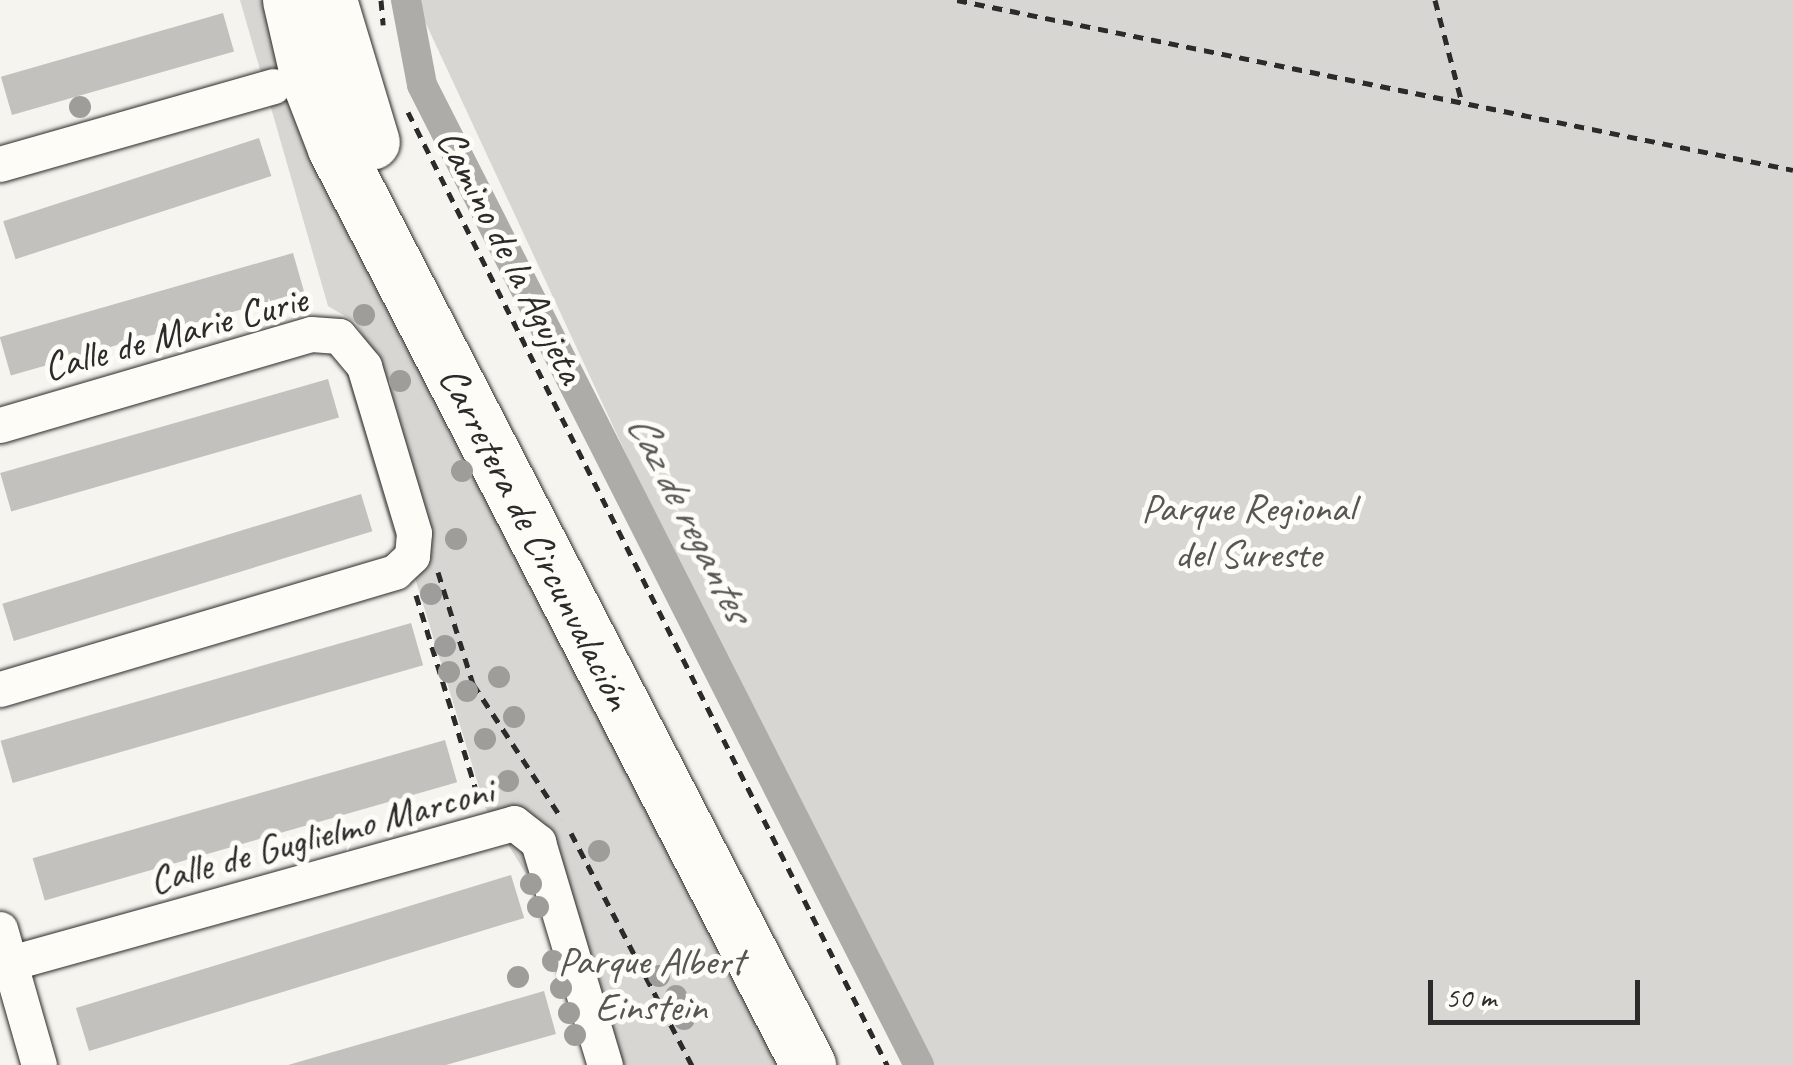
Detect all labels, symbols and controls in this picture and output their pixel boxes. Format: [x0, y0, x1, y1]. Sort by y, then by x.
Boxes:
street label: Camino de la Agujeta [426, 120, 596, 392]
street label: Calle de Marie Curie [38, 275, 312, 391]
street label: Carretera de Circunvalación [428, 358, 644, 718]
water label: Caz de regantes [616, 406, 762, 628]
park label: Parque Regional del Sureste [1141, 484, 1355, 578]
street label: Calle de Guglielmo Marconi [143, 766, 499, 904]
park label: Parque Albert Einstein [558, 937, 744, 1031]
scale bar [1433, 960, 1646, 1022]
text: 50 m [1445, 978, 1496, 1016]

